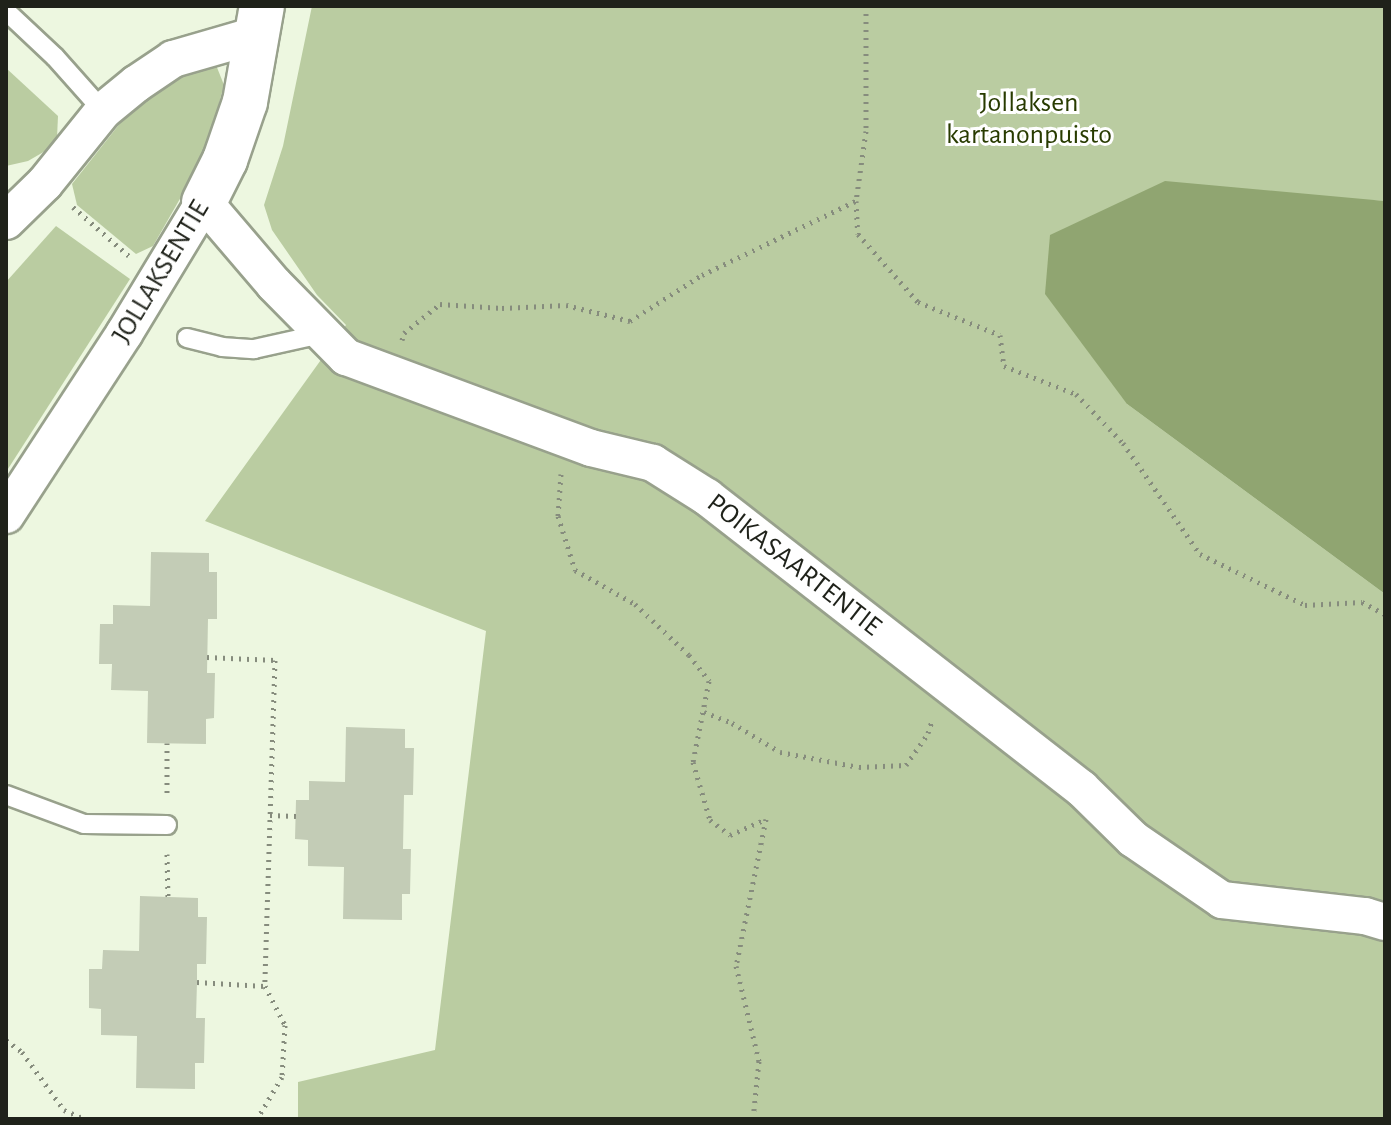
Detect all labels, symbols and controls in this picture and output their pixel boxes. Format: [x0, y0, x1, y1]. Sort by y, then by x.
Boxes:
park label: Jollaksen kartanonpuisto [946, 86, 1112, 152]
street label: JOLLAKSENTIE [105, 194, 217, 350]
street label: POIKASAARTENTIE [700, 486, 888, 644]

